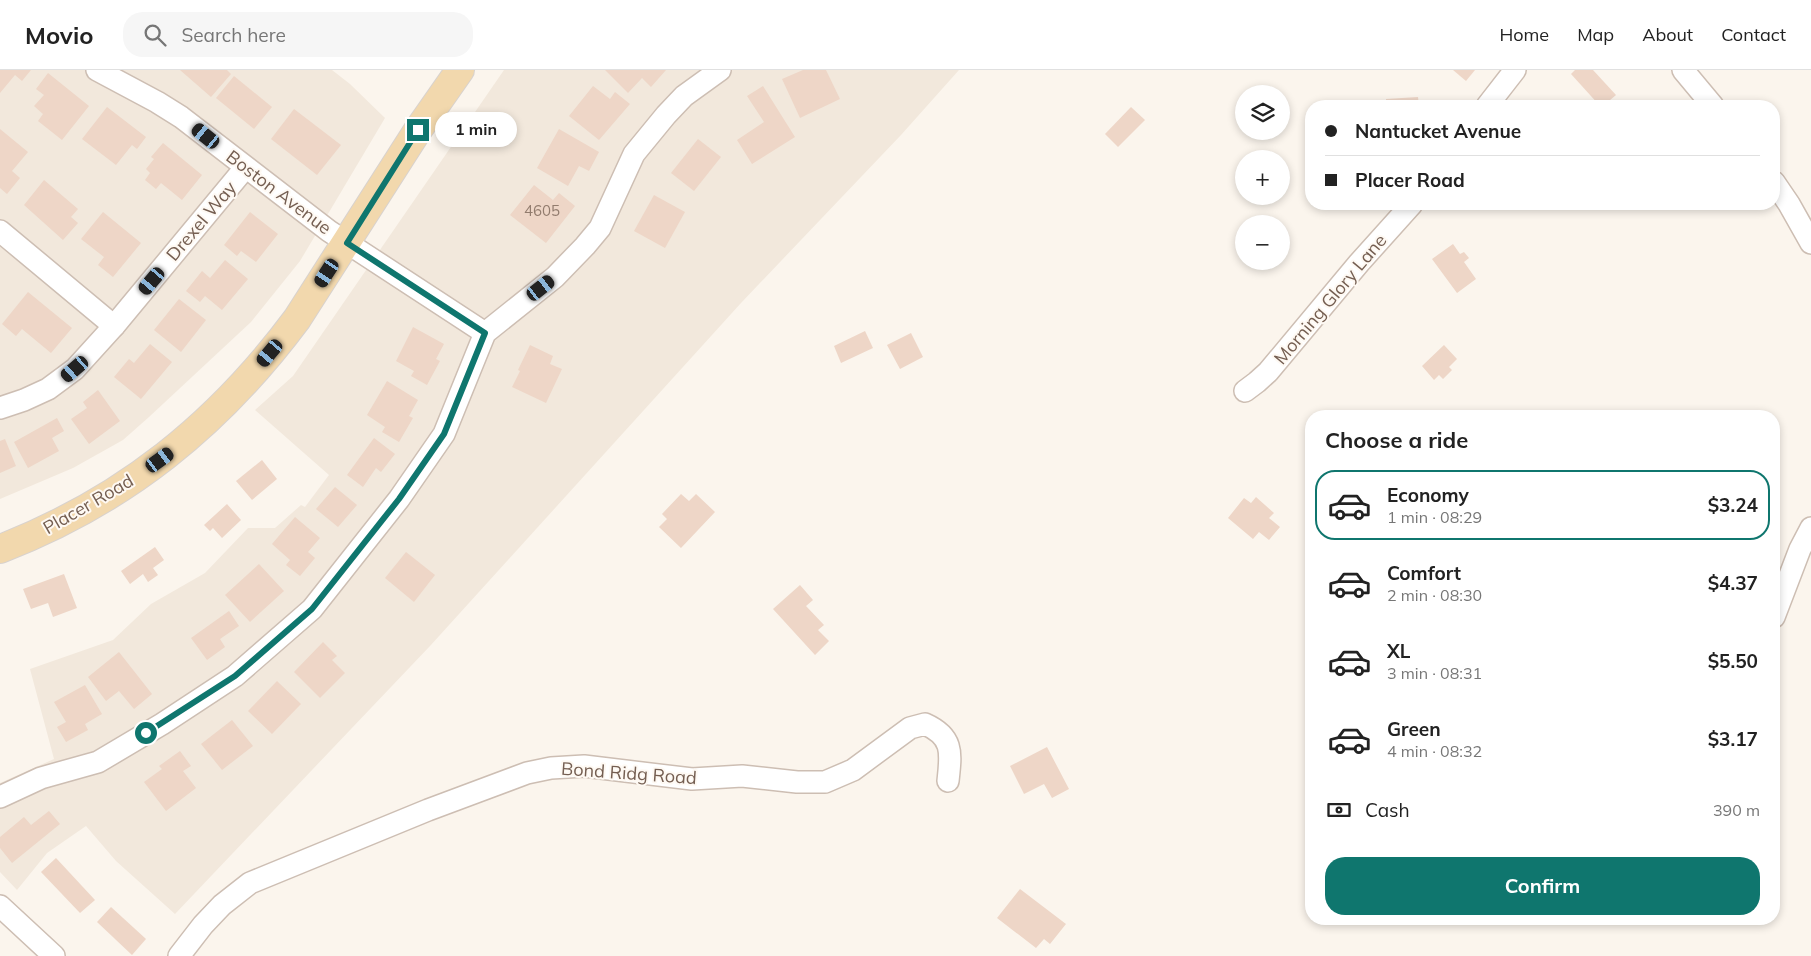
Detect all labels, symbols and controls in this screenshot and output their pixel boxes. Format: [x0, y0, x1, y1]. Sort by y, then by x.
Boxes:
search box [123, 12, 473, 57]
text: Movio [25, 20, 93, 50]
icon: search [141, 21, 169, 49]
text: Search here [181, 23, 286, 47]
text: Home [1499, 23, 1549, 46]
text: Map [1577, 23, 1614, 46]
text: About [1642, 23, 1693, 46]
text: Contact [1721, 23, 1786, 46]
map controls [1235, 85, 1290, 270]
button: layers [1235, 85, 1290, 140]
callout: 1 min [436, 112, 518, 148]
route end [407, 119, 429, 141]
text: 1 min [455, 119, 497, 139]
text: Nantucket Avenue [1355, 119, 1521, 143]
car [189, 121, 222, 151]
street label: Boston Avenue [222, 145, 336, 239]
button: + [1235, 150, 1290, 205]
text: Placer Road [1355, 168, 1465, 192]
street label: Drexel Way [161, 176, 241, 266]
house number: 4605 [524, 201, 560, 220]
button: − [1235, 215, 1290, 270]
street label: Morning Glory Lane [1269, 229, 1391, 369]
car [312, 256, 341, 290]
car [136, 265, 167, 297]
car [524, 273, 557, 303]
car [254, 337, 285, 369]
car [58, 353, 91, 385]
text: Choose a ride [1325, 426, 1468, 454]
car [143, 445, 176, 475]
street label: Placer Road [39, 469, 137, 539]
icon: car [1327, 483, 1372, 528]
text: Economy [1387, 483, 1469, 507]
text: $3.24 [1708, 493, 1758, 517]
text: 1 min · 08:29 [1387, 507, 1482, 527]
icon: car [1327, 561, 1372, 606]
text: Comfort [1387, 561, 1461, 585]
text: $4.37 [1708, 571, 1758, 595]
text: 2 min · 08:30 [1387, 585, 1482, 605]
icon: car [1327, 639, 1372, 684]
text: XL [1387, 639, 1410, 663]
text: $5.50 [1708, 649, 1758, 673]
text: 3 min · 08:31 [1387, 663, 1482, 683]
icon: car [1327, 717, 1372, 762]
text: Green [1387, 717, 1441, 741]
route start [135, 722, 157, 744]
text: $3.17 [1708, 727, 1758, 751]
text: 4 min · 08:32 [1387, 741, 1482, 761]
street label: Bond Ridg Road [560, 757, 698, 789]
icon: cash [1325, 796, 1353, 824]
text: Cash [1365, 798, 1410, 822]
text: 390 m [1713, 800, 1760, 820]
button: Confirm [1325, 857, 1760, 915]

